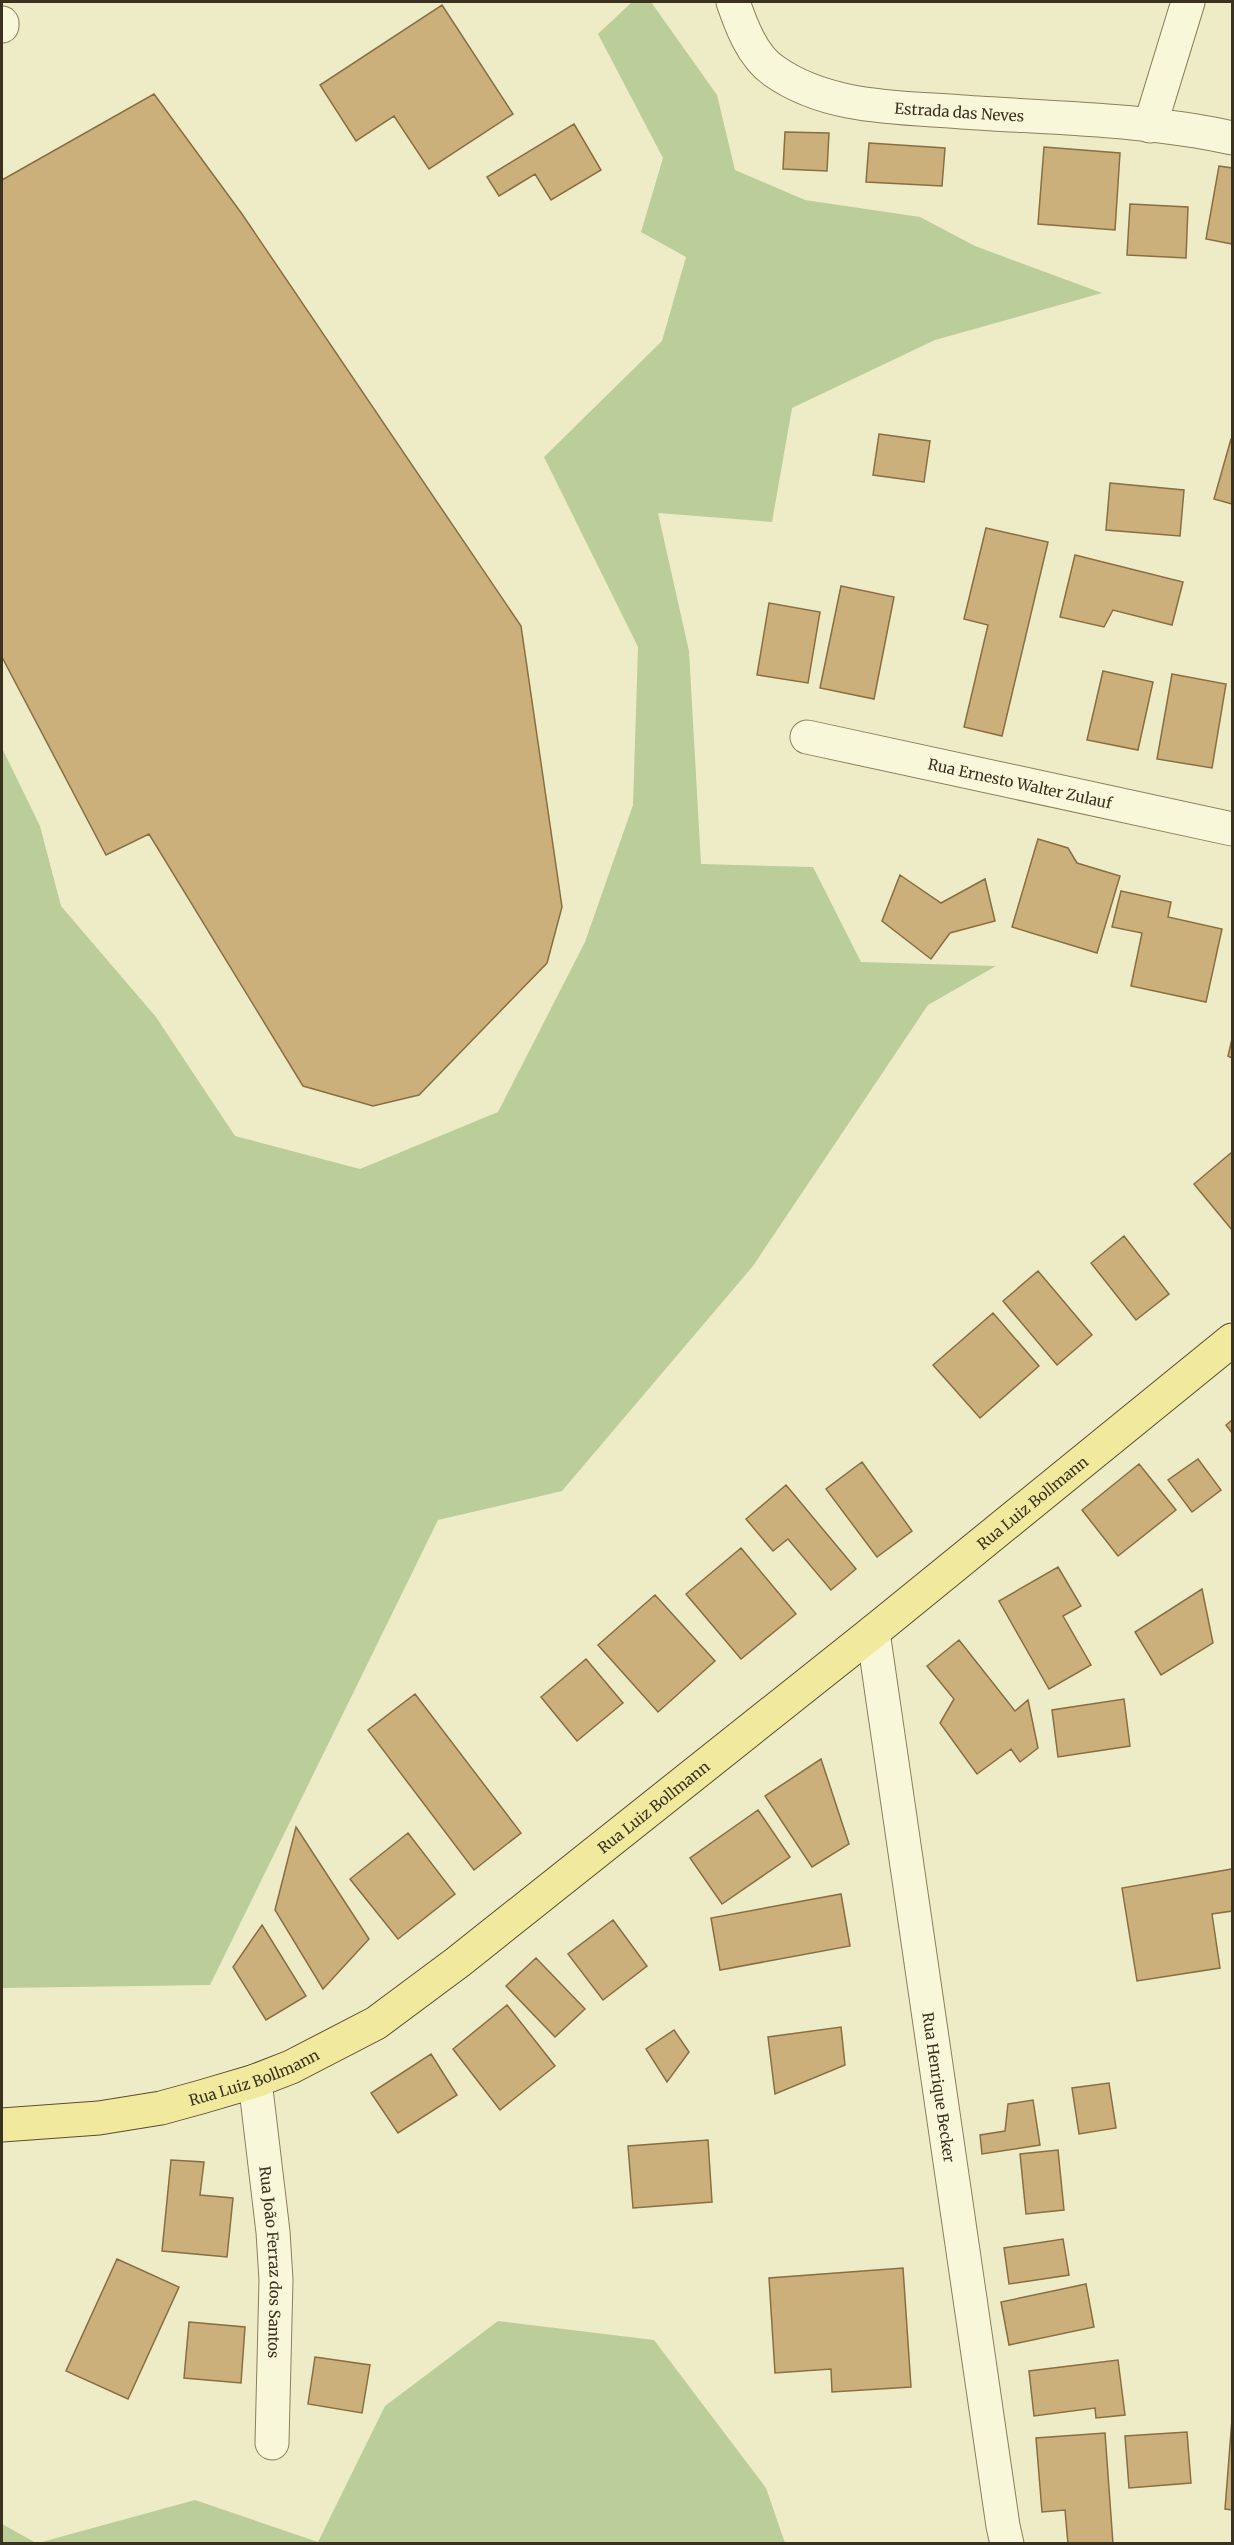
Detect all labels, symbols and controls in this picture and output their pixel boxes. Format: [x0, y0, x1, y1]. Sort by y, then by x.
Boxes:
street label: Estrada das Neves [894, 98, 1025, 125]
street label: Rua Ernesto Walter Zulauf [926, 754, 1115, 813]
street label: Rua Luiz Bollmann [973, 1452, 1092, 1553]
street label: Rua Luiz Bollmann [594, 1756, 713, 1857]
street label: Rua Henrique Becker [919, 2011, 960, 2164]
street label: Rua Luiz Bollmann [187, 2045, 322, 2109]
street label: Rua João Ferraz dos Santos [256, 2165, 286, 2358]

